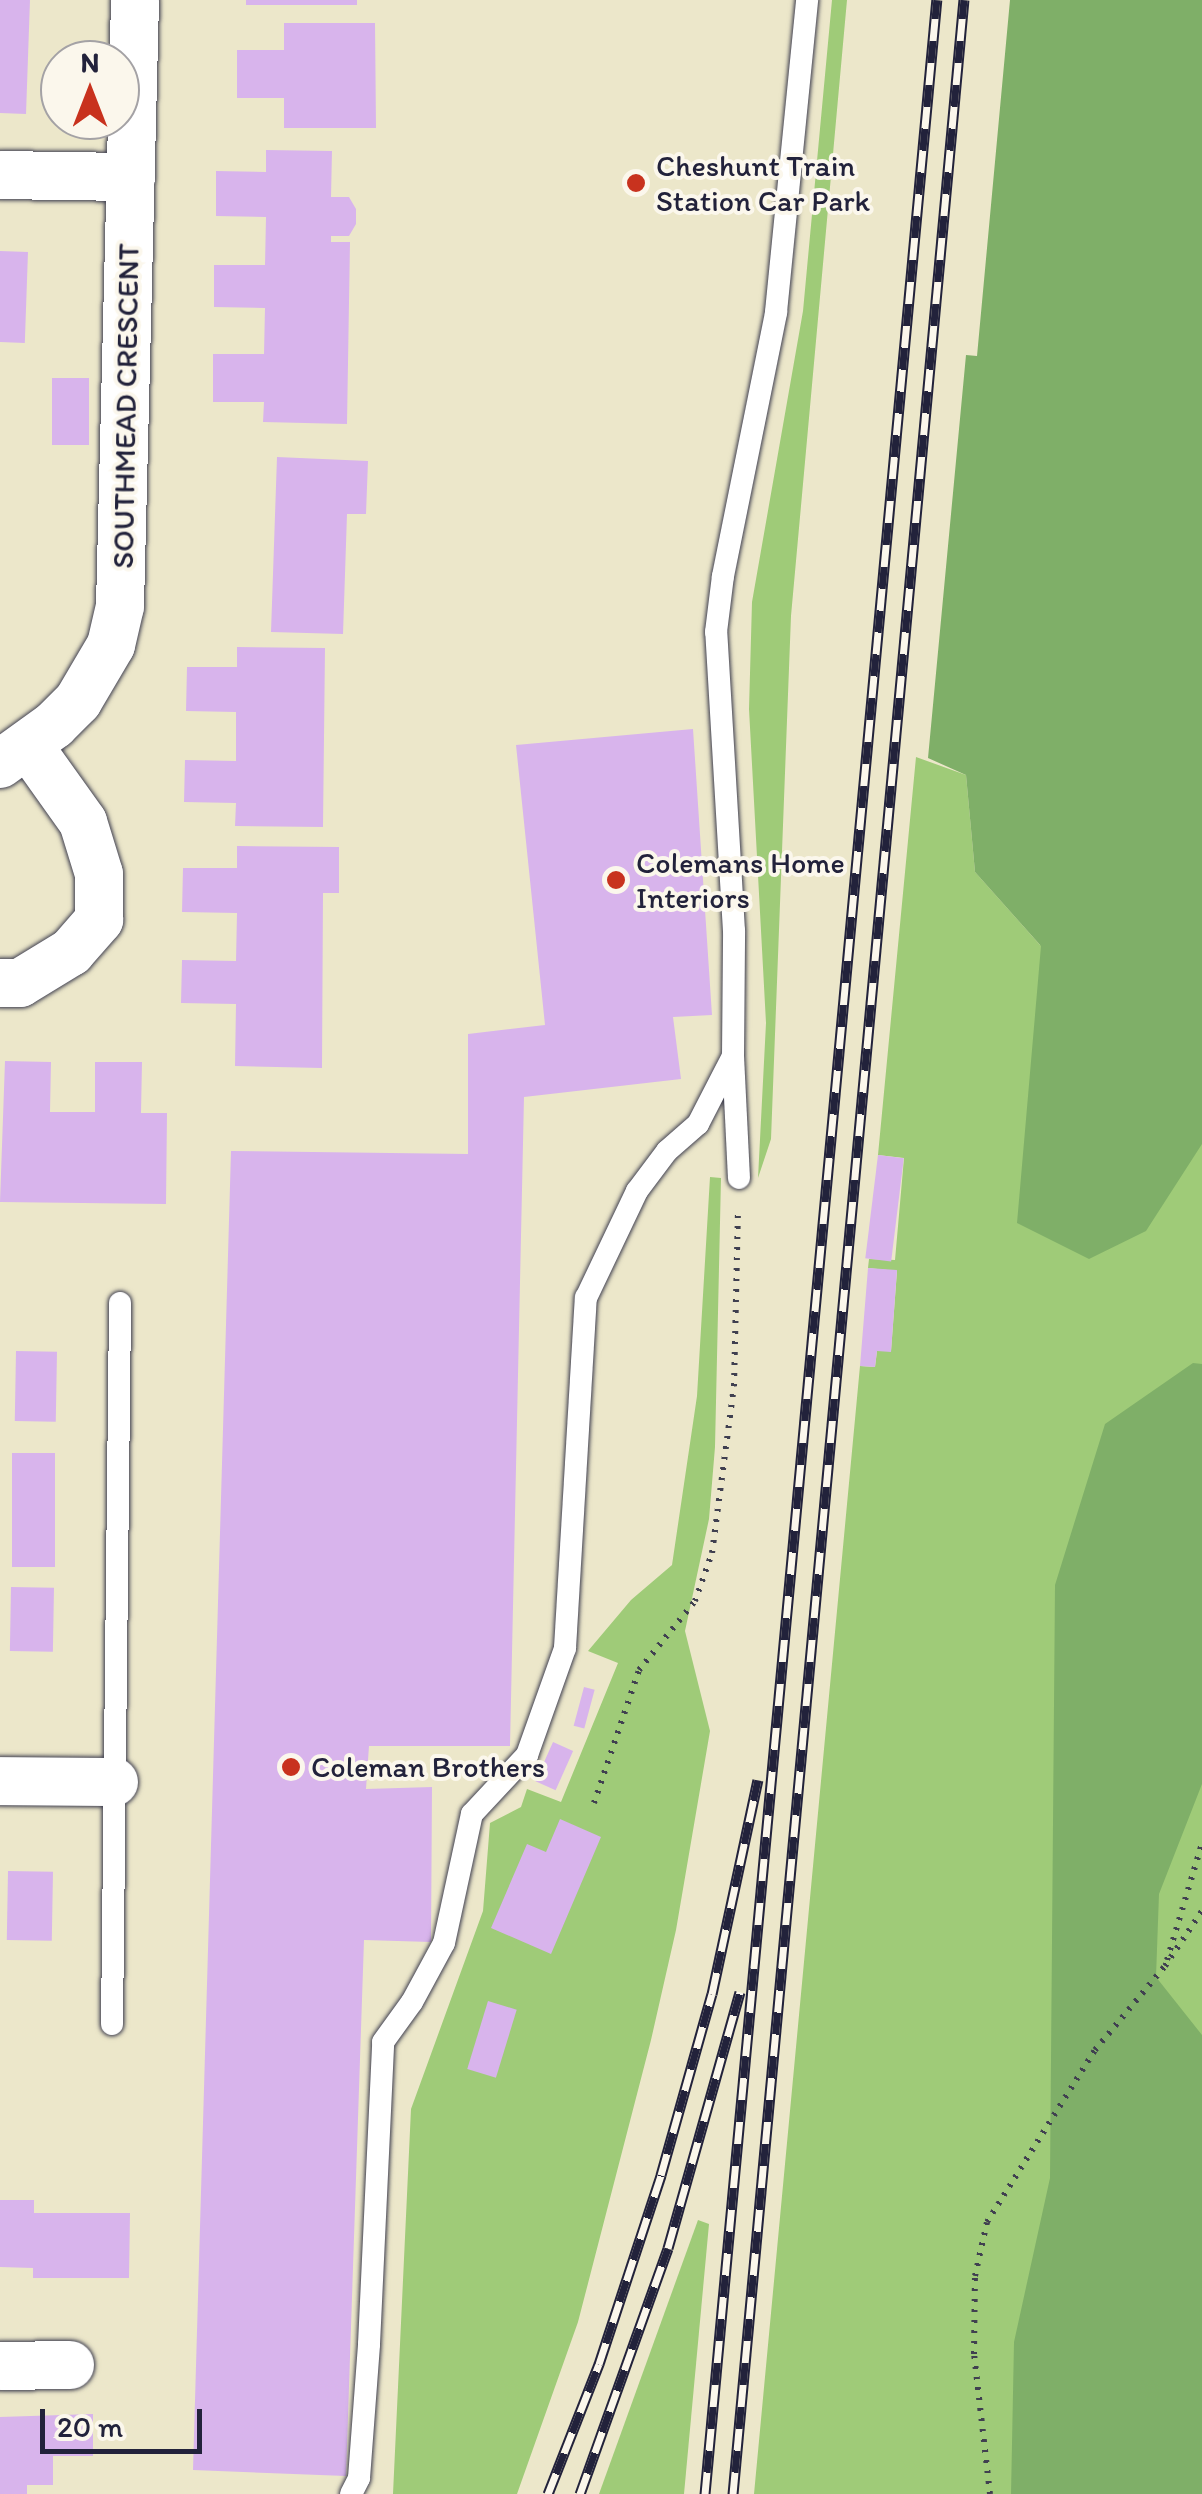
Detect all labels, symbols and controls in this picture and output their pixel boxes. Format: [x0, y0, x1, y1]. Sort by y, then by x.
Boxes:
north arrow [40, 40, 140, 140]
text: N [81, 45, 99, 79]
place label: Cheshunt Train Station Car Park [656, 148, 870, 218]
marker: Cheshunt Train Station Car Park [625, 172, 647, 194]
street label: SOUTHMEAD CRESCENT [105, 243, 147, 569]
place label: Colemans Home Interiors [636, 845, 846, 916]
marker: Colemans Home Interiors [605, 869, 627, 891]
place label: Coleman Brothers [311, 1749, 545, 1785]
marker: Coleman Brothers [280, 1756, 302, 1778]
scale bar [45, 2389, 208, 2451]
text: 20 m [57, 2408, 123, 2445]

